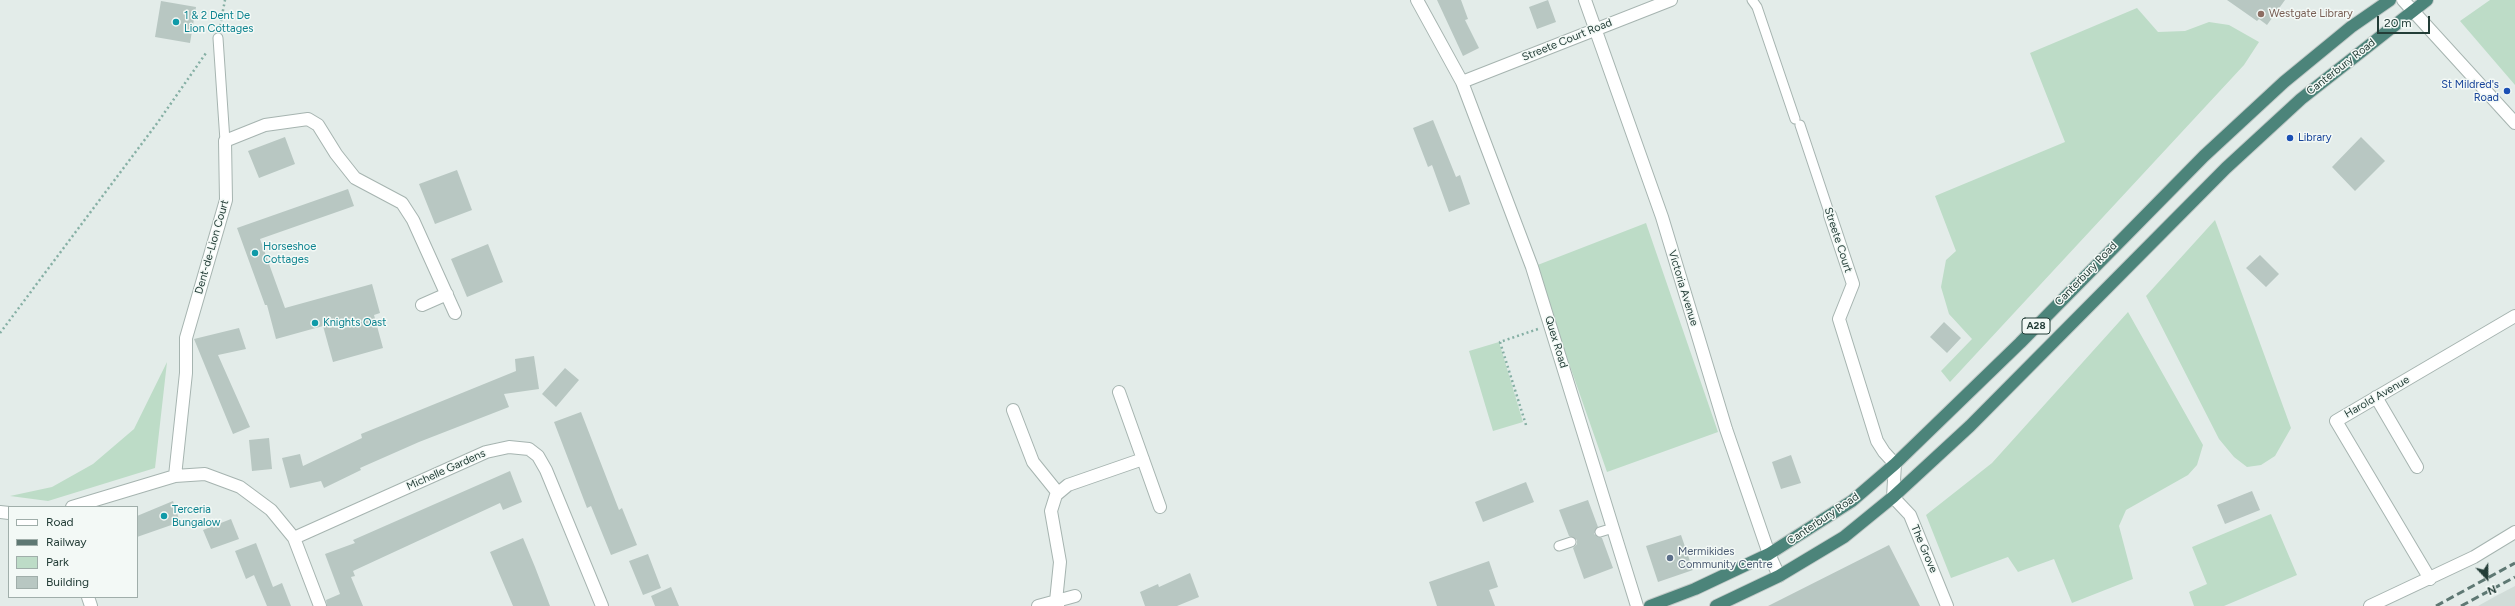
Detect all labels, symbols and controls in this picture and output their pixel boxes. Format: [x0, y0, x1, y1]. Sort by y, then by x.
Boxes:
place label: Westgate Library [2269, 7, 2353, 21]
scale bar [2379, 8, 2432, 34]
place label: 1 & 2 Dent De Lion Cottages [184, 9, 253, 35]
marker: Westgate Library [2256, 9, 2266, 19]
street label: Streete Court Road [1520, 16, 1614, 64]
text: 20 m [2384, 16, 2412, 30]
marker: 1 & 2 Dent De Lion Cottages [171, 17, 181, 27]
street label: Canterbury Road [2304, 36, 2378, 98]
place label: St Mildred's Road [2441, 78, 2499, 104]
marker: St Mildred's Road [2502, 86, 2512, 96]
place label: Library [2298, 131, 2332, 145]
marker: Library [2285, 133, 2295, 143]
street label: Dent-de-Lion Court [192, 198, 232, 296]
street label: Streete Court [1821, 206, 1855, 274]
street label: Canterbury Road [2052, 239, 2120, 309]
place label: Horseshoe Cottages [263, 240, 316, 266]
marker: Horseshoe Cottages [250, 248, 260, 258]
street label: Victoria Avenue [1665, 249, 1701, 327]
street label: Quex Road [1542, 314, 1570, 370]
place label: Knights Oast [323, 316, 386, 330]
marker: Knights Oast [310, 318, 320, 328]
road number: A28 [2022, 318, 2050, 334]
street label: Harold Avenue [2342, 373, 2412, 421]
street label: Michelle Gardens [405, 447, 487, 493]
street label: Canterbury Road [1785, 490, 1861, 548]
place label: Terceria Bungalow [172, 503, 220, 529]
legend [8, 506, 138, 598]
marker: Terceria Bungalow [159, 511, 169, 521]
text: Road [46, 515, 74, 529]
street label: The Grove [1908, 523, 1940, 575]
text: Railway [46, 535, 87, 549]
place label: Mermikides Community Centre [1678, 545, 1772, 571]
marker: Mermikides Community Centre [1665, 553, 1675, 563]
text: Park [46, 555, 69, 569]
north arrow [2467, 558, 2507, 598]
text: Building [46, 575, 89, 589]
text: N [2485, 582, 2498, 597]

